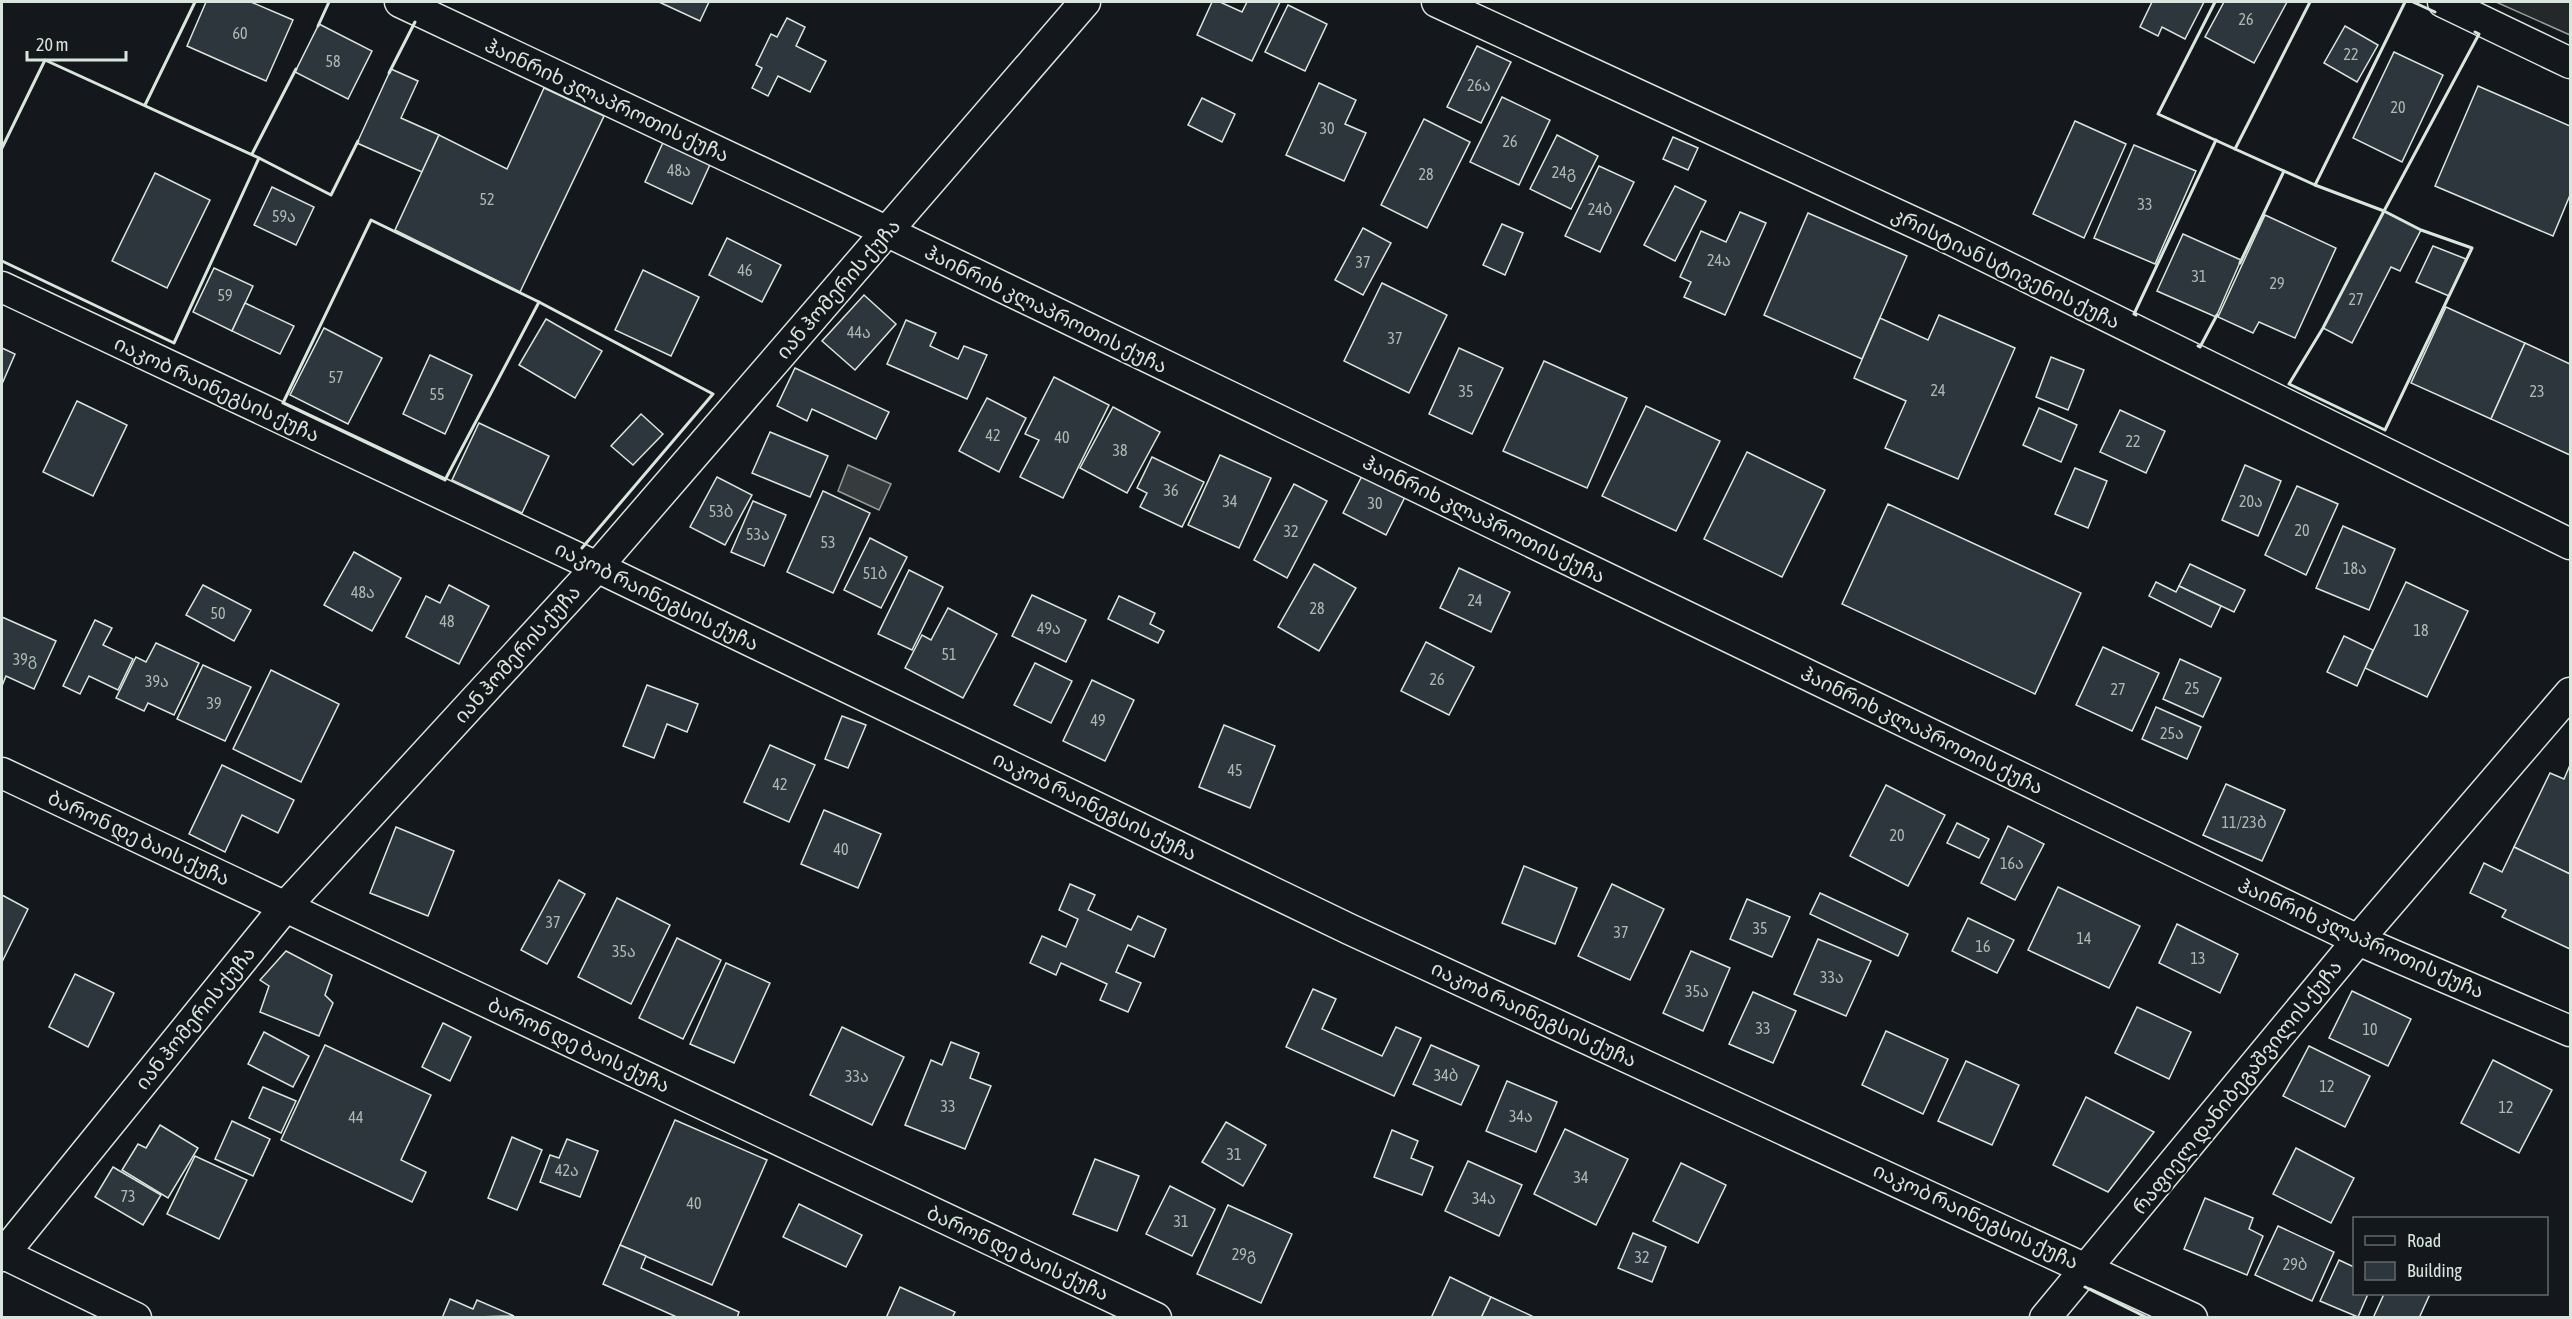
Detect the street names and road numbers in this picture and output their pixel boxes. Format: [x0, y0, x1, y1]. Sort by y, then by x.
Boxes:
street label: ჰაინრიხ კლაპროთის ქუჩა [481, 33, 733, 168]
street label: კრისტიან სტივენის ქუჩა [1888, 202, 2124, 334]
street label: იან ჰომერის ქუჩა [771, 214, 905, 364]
street label: ჰაინრიხ კლაპროთის ქუჩა [920, 240, 1171, 379]
street label: იაკობ რაინეგსის ქუჩა [111, 331, 323, 447]
street label: ჰაინრიხ კლაპროთის ქუჩა [1358, 450, 1609, 589]
street label: იაკობ რაინეგსის ქუჩა [551, 536, 763, 656]
street label: იან ჰომერის ქუჩა [449, 580, 585, 728]
street label: ჰაინრიხ კლაპროთის ქუჩა [1796, 661, 2047, 800]
street label: იაკობ რაინეგსის ქუჩა [989, 746, 1201, 866]
street label: ბარონ დე ბაის ქუჩა [44, 785, 234, 892]
street label: ჰაინრიხ კლაპროთის ქუჩა [2234, 873, 2488, 1004]
street label: იან ჰომერის ქუჩა [130, 942, 260, 1094]
street label: რაფიელ დანიბეგაშვილის ქუჩა [2127, 955, 2348, 1219]
street label: იაკობ რაინეგსის ქუჩა [1428, 956, 1640, 1072]
street label: ბარონ დე ბაის ქუჩა [484, 992, 674, 1099]
street label: იაკობ რაინეგსის ქუჩა [1870, 1158, 2082, 1274]
street label: ბარონ დე ბაის ქუჩა [923, 1200, 1113, 1307]

